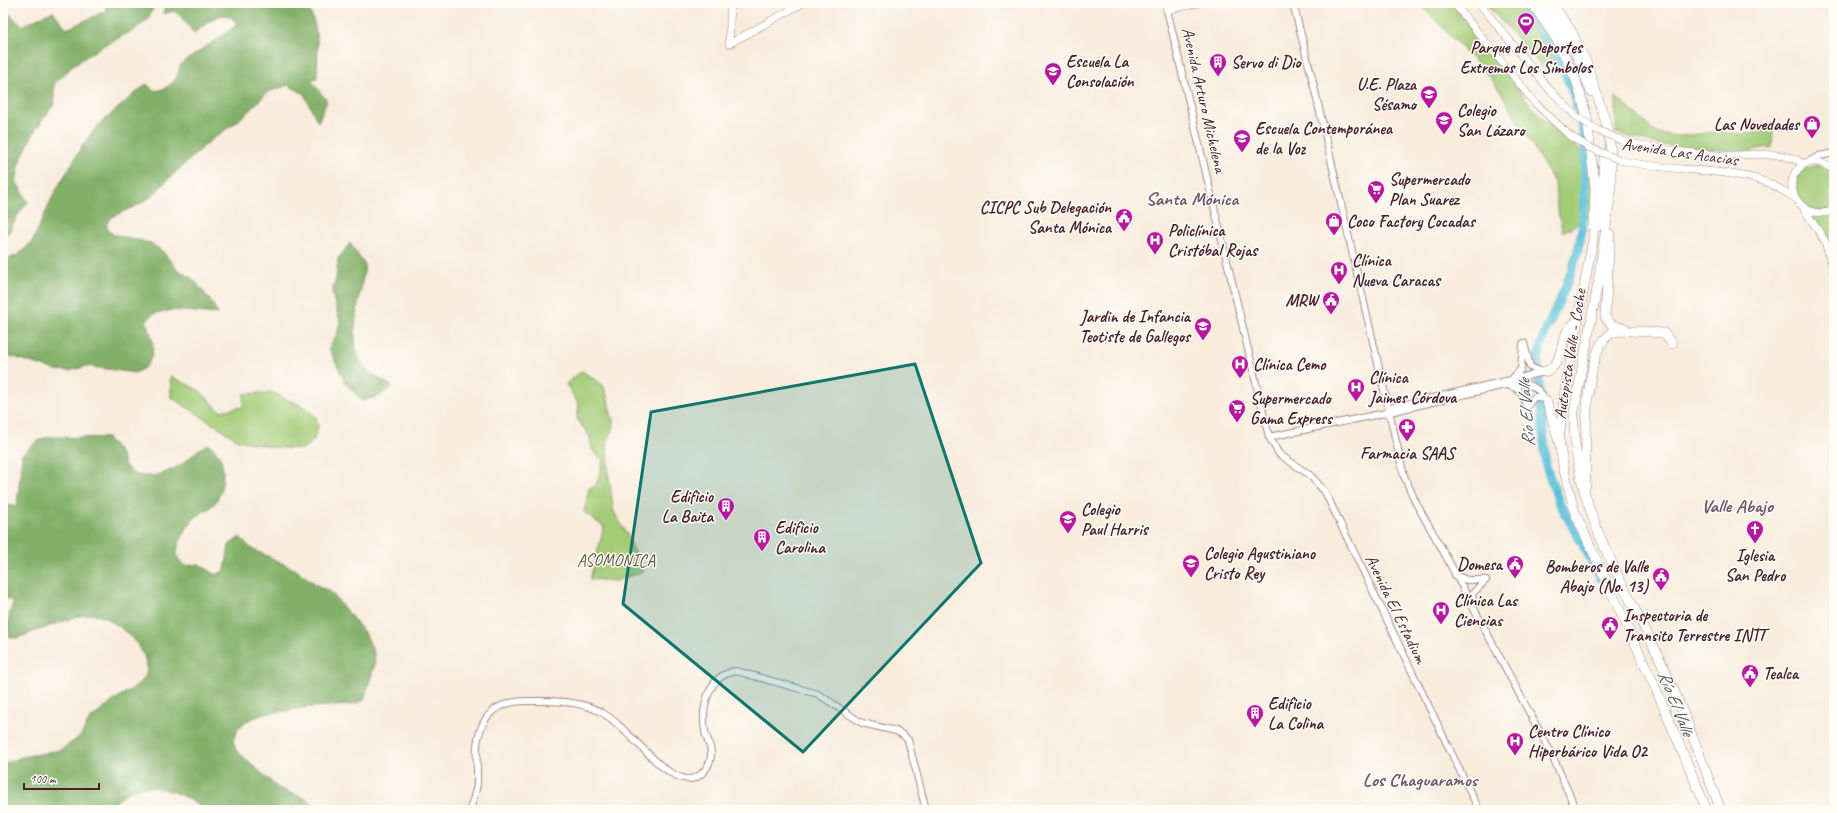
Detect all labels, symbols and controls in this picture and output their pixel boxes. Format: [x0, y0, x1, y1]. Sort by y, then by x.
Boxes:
sports icon: Parque de Deportes Extremos Los Símbolos [1516, 11, 1536, 36]
street label: Avenida Arturo Michelena [1177, 25, 1231, 177]
place label: Parque de Deportes Extremos Los Símbolos [1460, 37, 1594, 78]
place label: Escuela La Consolación [1066, 51, 1135, 92]
building icon: Servo di Dio [1208, 52, 1228, 77]
place label: Servo di Dio [1231, 52, 1303, 73]
school or university icon: Escuela La Consolación [1043, 61, 1063, 86]
place label: U.E. Plaza Sésamo [1357, 74, 1418, 115]
school or university icon: U.E. Plaza Sésamo [1419, 84, 1439, 109]
place label: Colegio San Lázaro [1457, 100, 1526, 141]
school or university icon: Colegio San Lázaro [1434, 110, 1454, 135]
place label: Las Novedades [1714, 114, 1801, 135]
shop icon: Las Novedades [1802, 114, 1822, 139]
place label: Escuela Contemporánea de la Voz [1255, 118, 1394, 159]
school or university icon: Escuela Contemporánea de la Voz [1232, 128, 1252, 153]
street label: Avenida Las Acacias [1621, 133, 1741, 171]
place label: Supermercado Plan Suarez [1389, 169, 1472, 210]
supermarket icon: Supermercado Plan Suarez [1366, 179, 1386, 204]
district label: Santa Mónica [1146, 187, 1240, 211]
place label: CICPC Sub Delegación Santa Mónica [980, 197, 1113, 238]
public building icon: CICPC Sub Delegación Santa Mónica [1114, 207, 1134, 232]
shop icon: Coco Factory Cocadas [1324, 211, 1344, 236]
place label: Coco Factory Cocadas [1347, 211, 1477, 232]
place label: Policlínica Cristóbal Rojas [1168, 220, 1259, 261]
hospital icon: Policlínica Cristóbal Rojas [1145, 230, 1165, 255]
place label: Clínica Nueva Caracas [1352, 250, 1442, 291]
hospital icon: Clínica Nueva Caracas [1329, 260, 1349, 285]
street label: Autopista Valle - Coche [1549, 286, 1591, 421]
place label: MRW [1286, 290, 1321, 311]
public building icon: MRW [1321, 290, 1341, 315]
place label: Jardin de Infancia Teotiste de Gallegos [1079, 306, 1192, 347]
school or university icon: Jardin de Infancia Teotiste de Gallegos [1193, 316, 1213, 341]
hospital icon: Clínica Cemo [1230, 354, 1250, 379]
place label: Clínica Cemo [1253, 354, 1327, 375]
place label: Clínica Jaimes Córdova [1368, 367, 1458, 408]
water label: Río El Valle [1512, 375, 1539, 448]
hospital icon: Clínica Jaimes Córdova [1346, 377, 1366, 402]
place label: Supermercado Gama Express [1250, 388, 1334, 429]
supermarket icon: Supermercado Gama Express [1227, 398, 1247, 423]
pharmacy icon: Farmacia SAAS [1397, 417, 1417, 442]
place label: Farmacia SAAS [1360, 443, 1457, 464]
place label: Edificio La Baita [662, 486, 715, 527]
district label: Valle Abajo [1701, 494, 1774, 518]
building icon: Edificio La Baita [716, 496, 736, 521]
place label: Colegio Paul Harris [1081, 499, 1150, 540]
school or university icon: Colegio Paul Harris [1058, 509, 1078, 534]
place label: Edificio Carolina [775, 517, 826, 558]
church icon: Iglesia San Pedro [1745, 519, 1765, 544]
building icon: Edificio Carolina [752, 527, 772, 552]
place label: Colegio Agustiniano Cristo Rey [1204, 543, 1317, 584]
place label: Iglesia San Pedro [1725, 545, 1787, 586]
park label: ASOMONICA [577, 550, 656, 571]
street label: Avenida El Estadium [1361, 551, 1432, 668]
school or university icon: Colegio Agustiniano Cristo Rey [1181, 553, 1201, 578]
place label: Domesa [1457, 554, 1504, 575]
public building icon: Domesa [1505, 554, 1525, 579]
place label: Bomberos de Valle Abajo (No. 13) [1545, 556, 1649, 597]
public building icon: Bomberos de Valle Abajo (No. 13) [1651, 566, 1671, 591]
place label: Clínica Las Ciencias [1454, 590, 1519, 631]
hospital icon: Clínica Las Ciencias [1431, 600, 1451, 625]
place label: Inspectoria de Transito Terrestre INTT [1623, 605, 1771, 646]
public building icon: Inspectoria de Transito Terrestre INTT [1600, 615, 1620, 640]
public building icon: Tealca [1740, 663, 1760, 688]
place label: Tealca [1763, 663, 1800, 684]
water label: Río El Valle [1653, 667, 1700, 741]
place label: Edificio La Colina [1268, 693, 1325, 734]
building icon: Edificio La Colina [1245, 703, 1265, 728]
place label: Centro Clínico Hiperbárico Vida O2 [1528, 721, 1648, 762]
hospital icon: Centro Clínico Hiperbárico Vida O2 [1505, 731, 1525, 756]
scale bar [24, 765, 99, 791]
district label: Los Chaguaramos [1363, 768, 1480, 792]
text: 100 m [30, 771, 57, 787]

